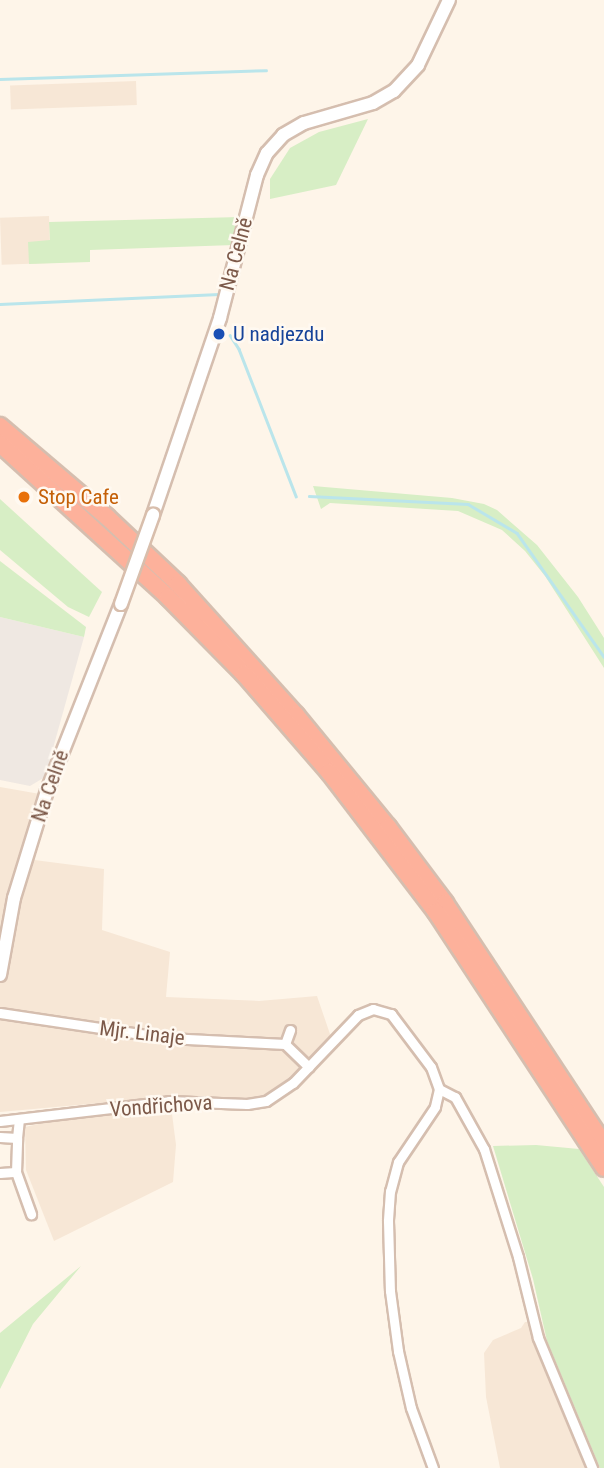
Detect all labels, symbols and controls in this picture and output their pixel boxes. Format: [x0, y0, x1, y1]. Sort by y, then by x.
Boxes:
street label: Na Celně [214, 215, 258, 293]
place label: U nadjezdu [233, 321, 324, 347]
marker: U nadjezdu [211, 326, 227, 342]
place label: Stop Cafe [38, 484, 119, 510]
marker: Stop Cafe [16, 489, 32, 505]
street label: Na Celně [26, 747, 74, 825]
street label: Mjr. Linaje [98, 1015, 186, 1051]
street label: Vondřichova [109, 1090, 213, 1122]

